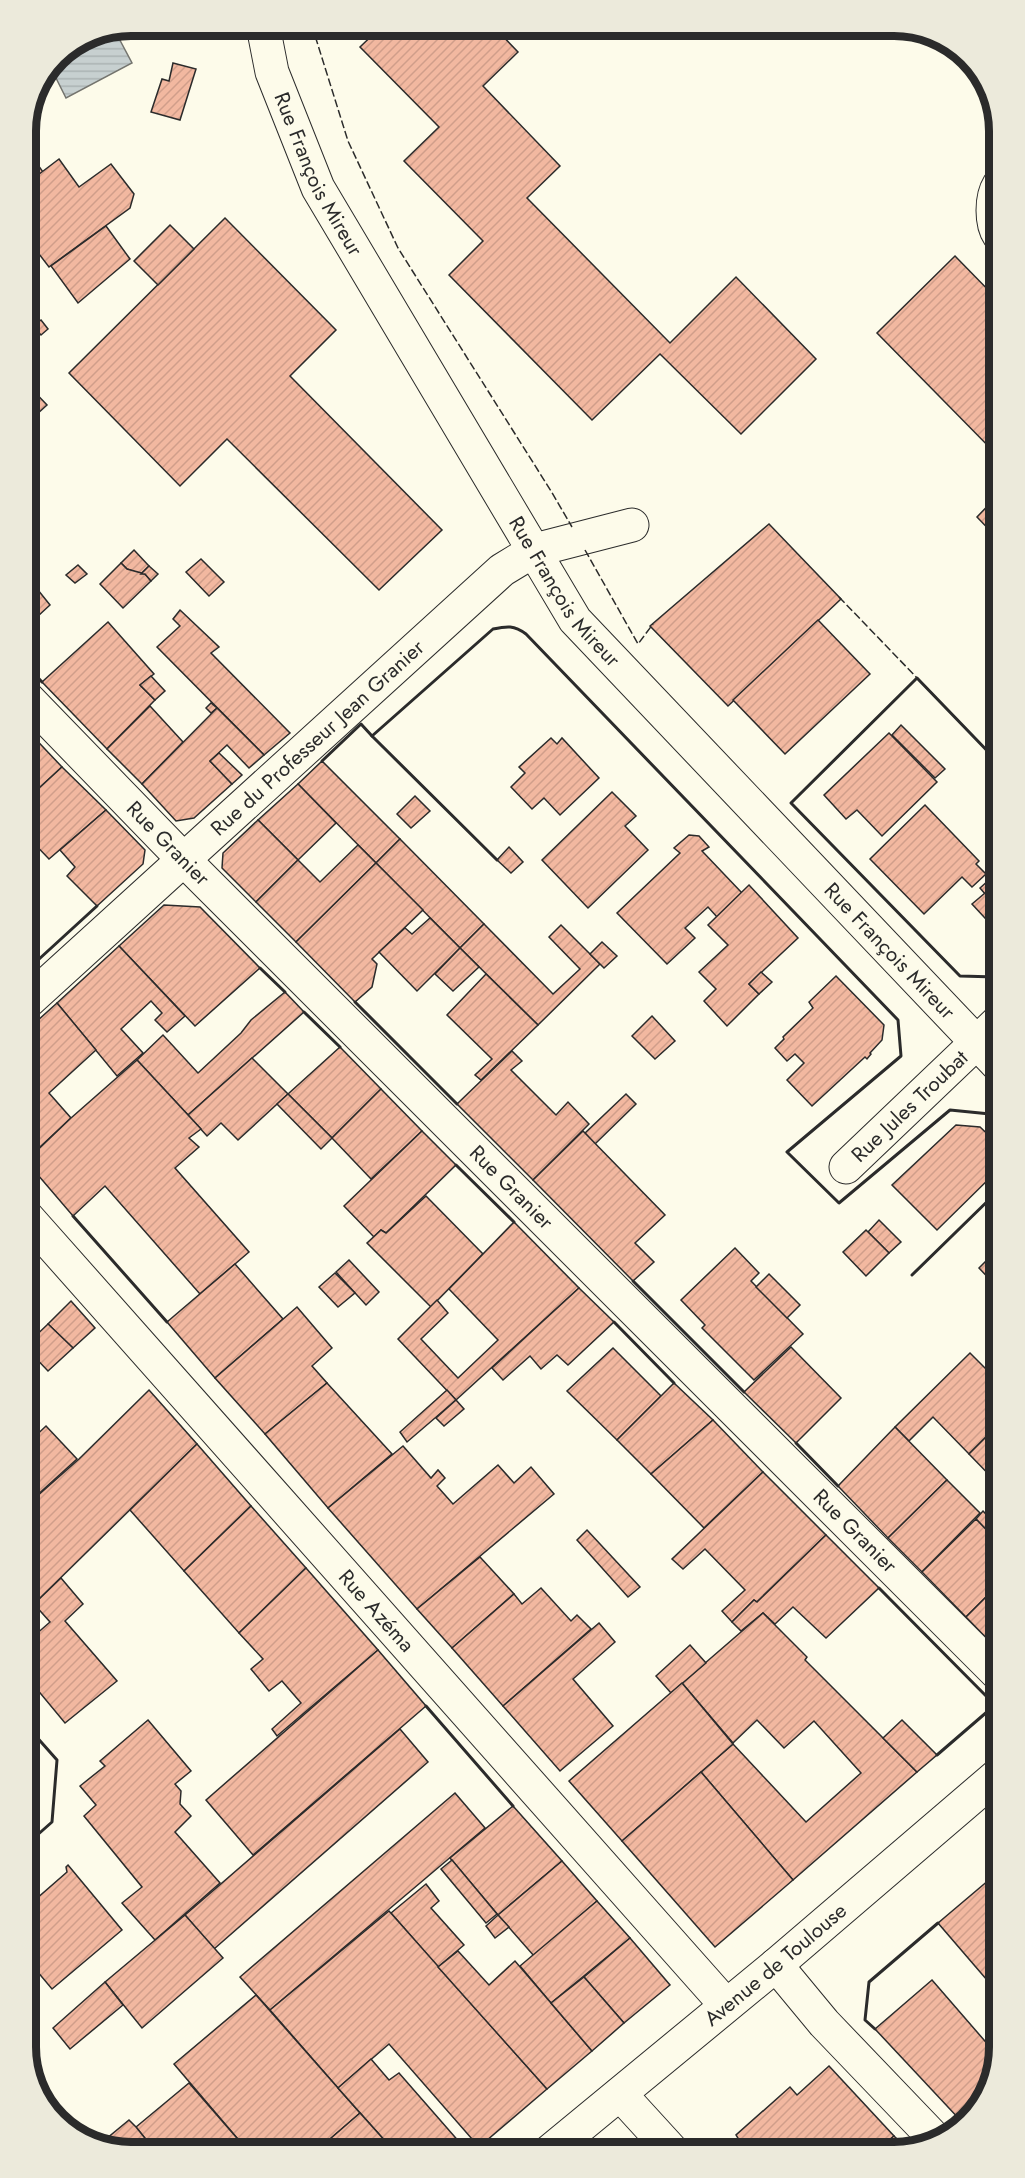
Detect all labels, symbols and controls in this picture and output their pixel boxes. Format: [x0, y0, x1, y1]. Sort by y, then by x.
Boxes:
street label: Rue François Mireur [266, 88, 370, 262]
street label: Rue François Mireur [501, 510, 628, 674]
street label: Rue du Professeur Jean Granier [204, 632, 431, 843]
street label: Rue Granier [120, 794, 217, 893]
street label: Rue François Mireur [817, 876, 963, 1027]
street label: Rue Jules Troubat [845, 1043, 975, 1169]
street label: Rue Granier [463, 1139, 561, 1237]
street label: Rue Granier [806, 1482, 904, 1580]
street label: Rue Azéma [331, 1563, 421, 1659]
street label: Avenue de Toulouse [698, 1896, 853, 2033]

